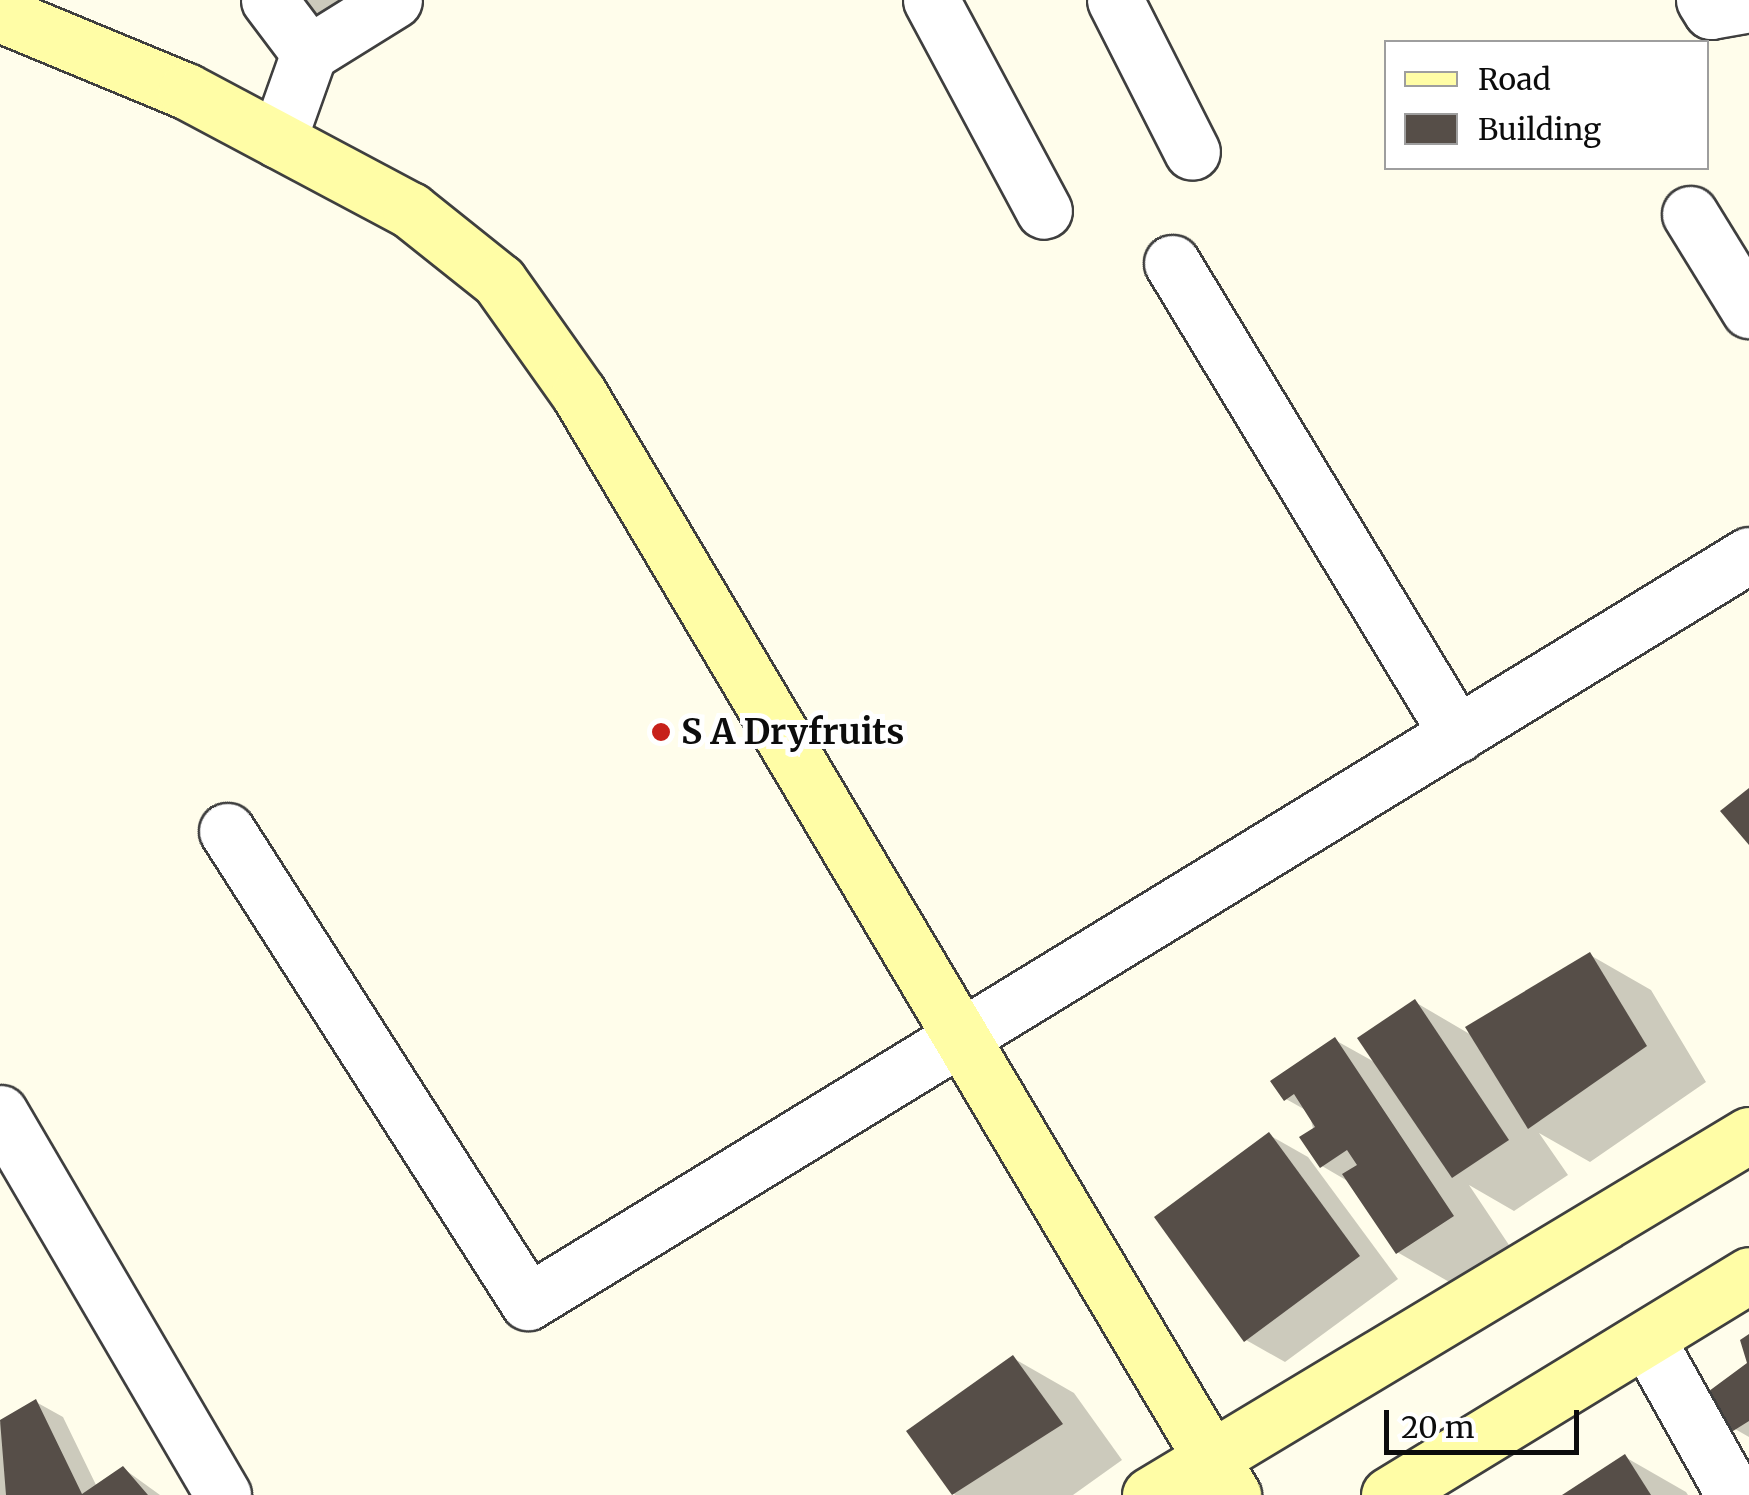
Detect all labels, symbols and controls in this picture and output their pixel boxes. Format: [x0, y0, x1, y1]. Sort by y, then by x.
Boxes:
legend [1384, 40, 1709, 170]
text: Road [1478, 60, 1551, 98]
text: Building [1478, 110, 1601, 148]
place label: S A Dryfruits [681, 711, 904, 753]
marker: S A Dryfruits [650, 721, 672, 743]
scale bar [1389, 1390, 1584, 1452]
text: 20 m [1401, 1408, 1474, 1446]

